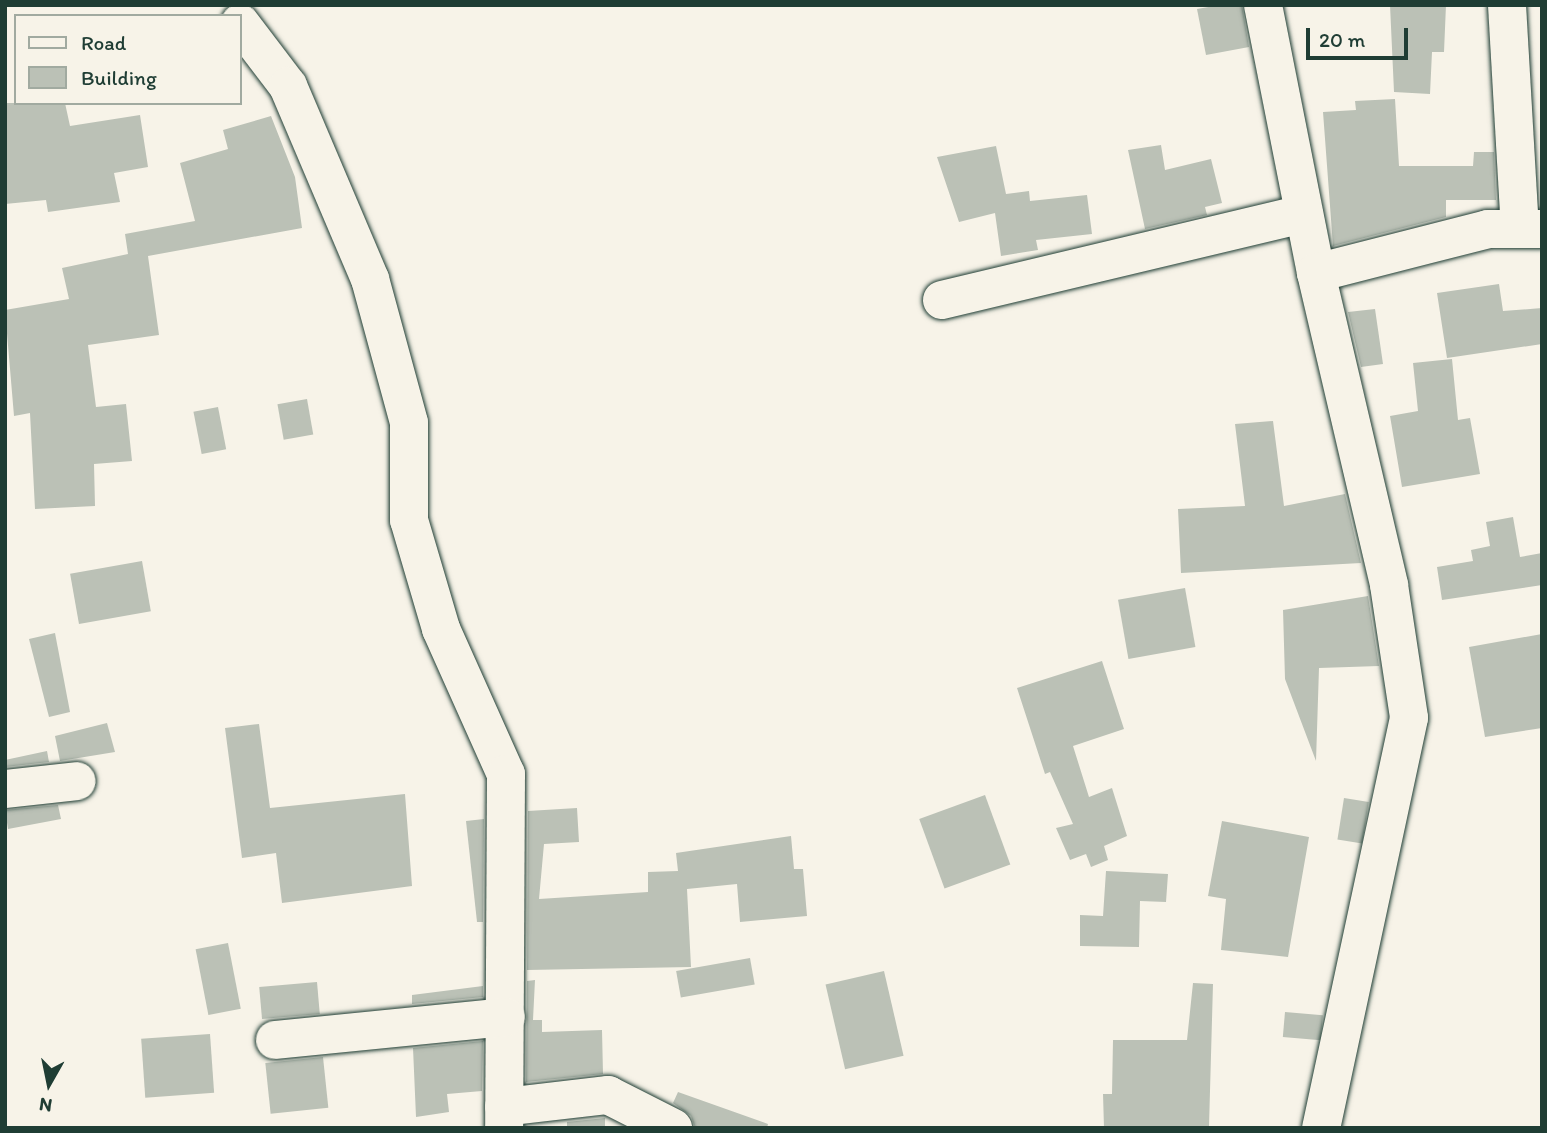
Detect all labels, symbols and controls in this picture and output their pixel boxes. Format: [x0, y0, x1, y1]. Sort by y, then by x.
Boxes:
legend [14, 14, 242, 105]
scale bar [1309, 14, 1410, 58]
text: 20 m [1319, 27, 1365, 52]
text: Road [81, 30, 126, 55]
text: Building [81, 65, 157, 90]
north arrow [14, 1049, 84, 1119]
text: N [38, 1093, 54, 1118]

